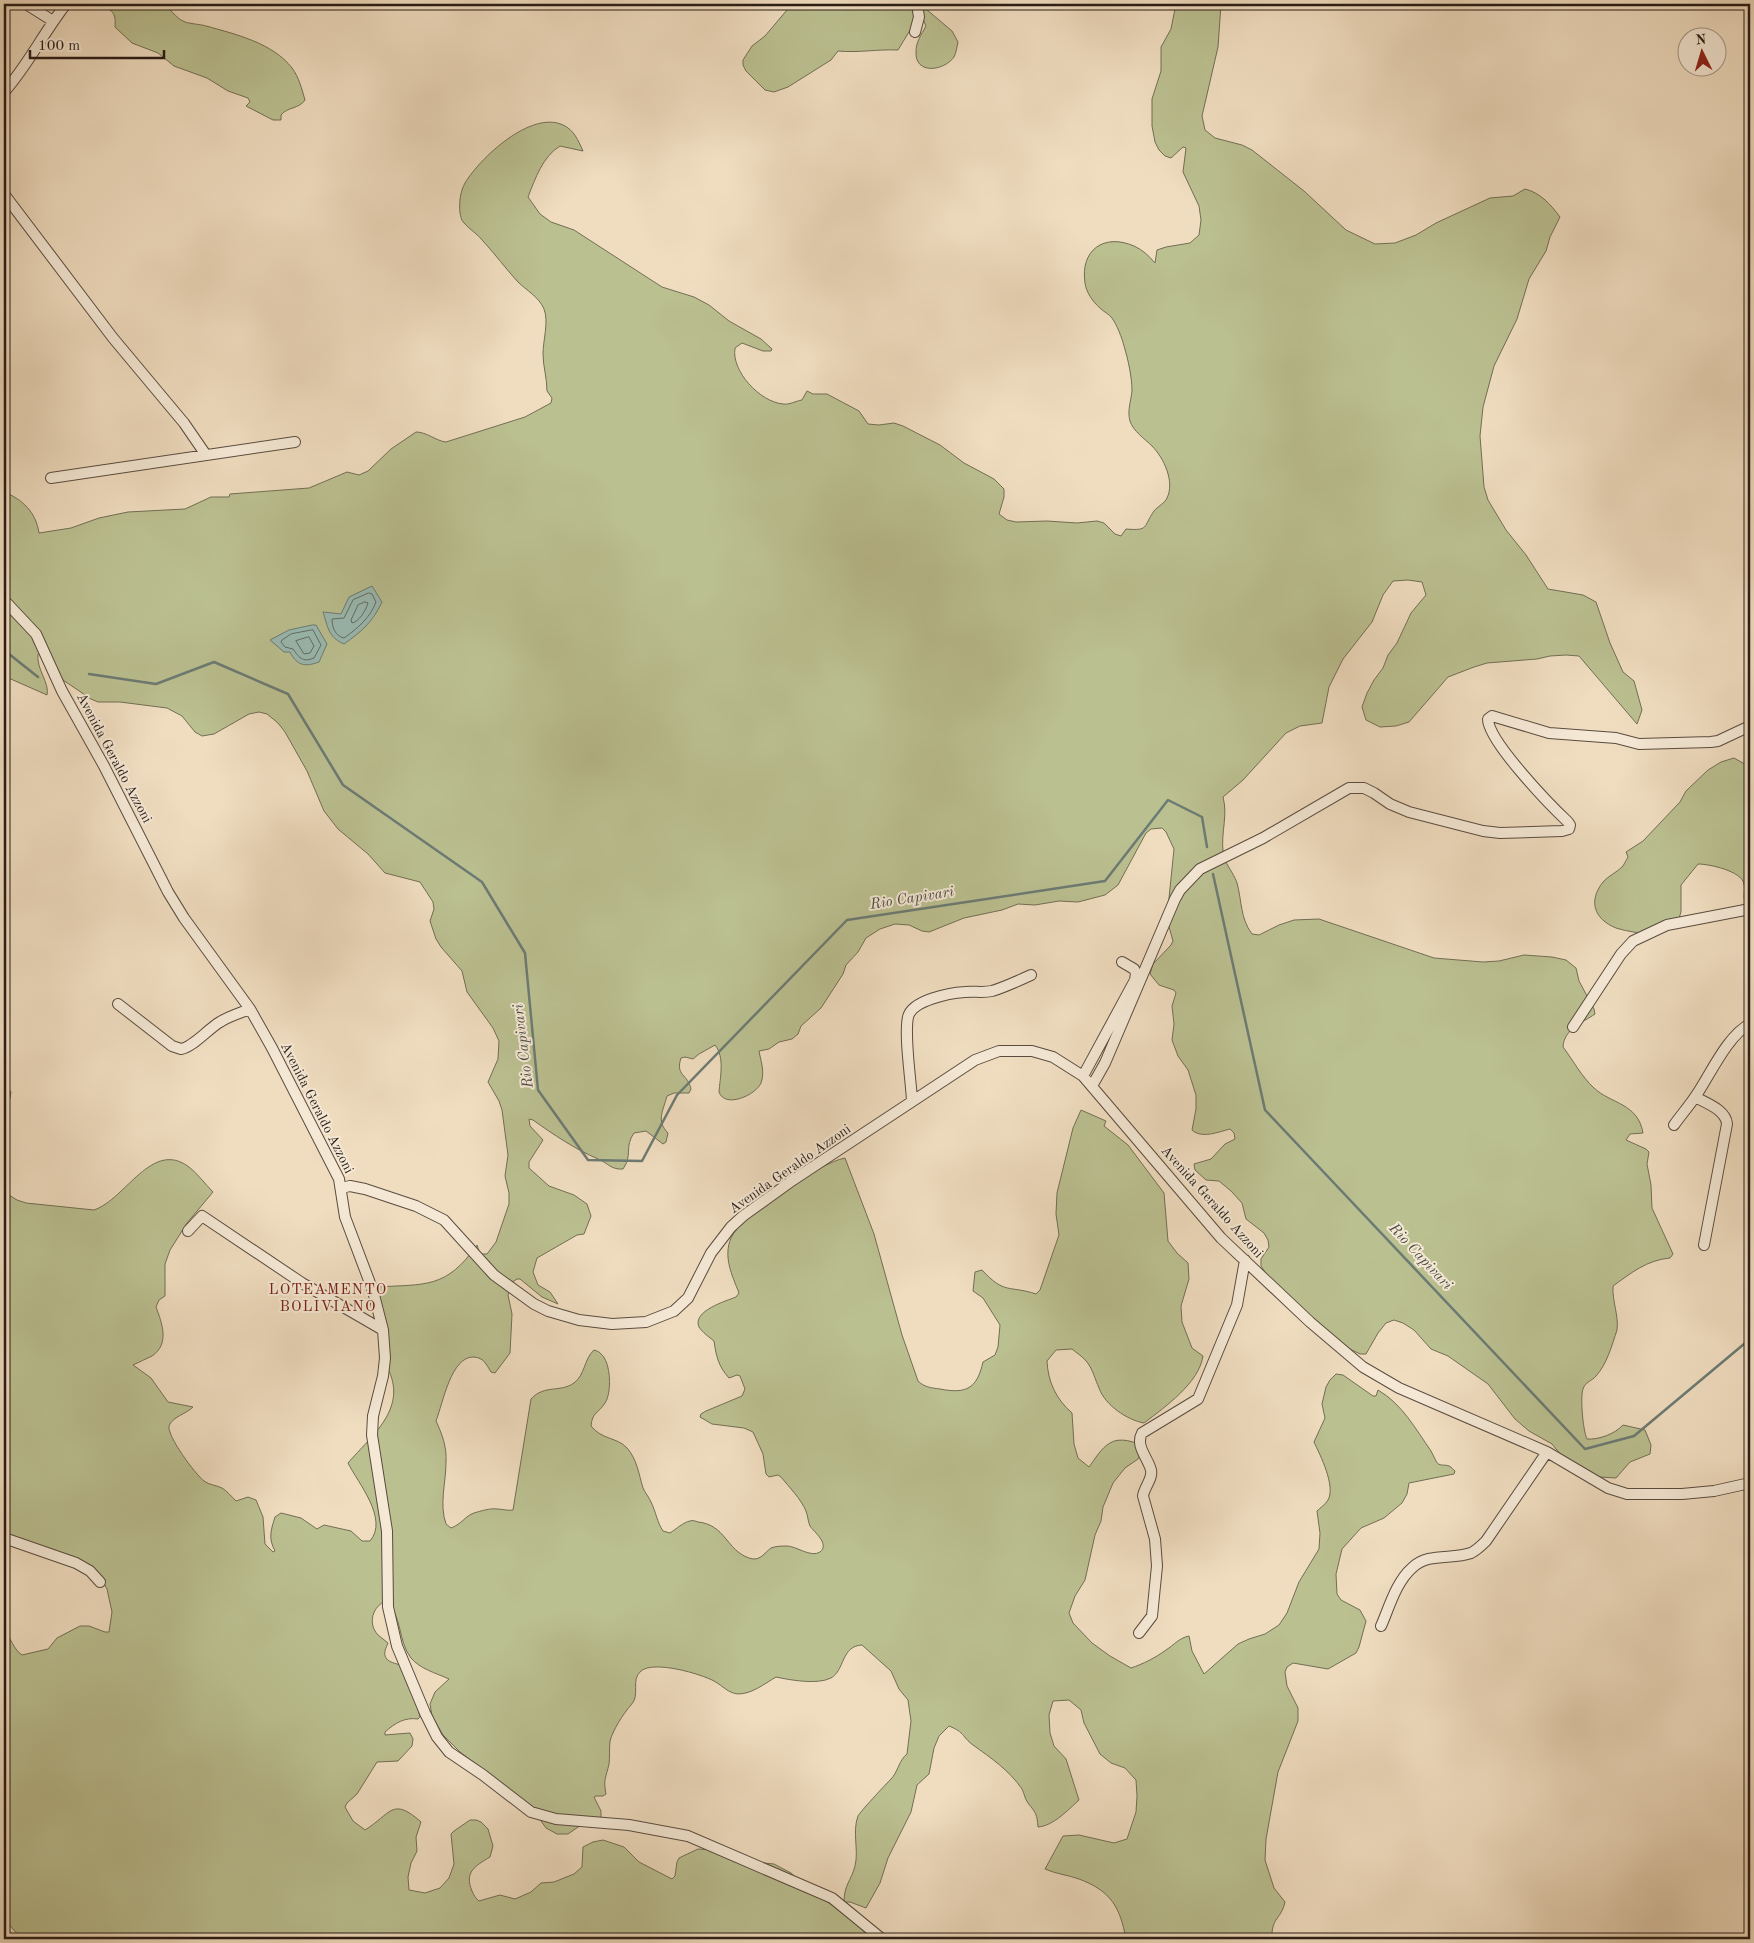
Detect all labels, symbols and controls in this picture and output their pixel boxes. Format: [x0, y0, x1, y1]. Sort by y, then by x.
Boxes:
scale bar [30, 28, 164, 60]
north arrow [1676, 28, 1726, 78]
text: N [1695, 33, 1707, 47]
text: 100 m [38, 39, 80, 54]
street label: Avenida Geraldo Azzoni [74, 691, 154, 825]
water label: Rio Capivari [868, 885, 955, 913]
water label: Rio Capivari [511, 1003, 537, 1090]
street label: Avenida Geraldo Azzoni [278, 1040, 356, 1176]
street label: Avenida Geraldo Azzoni [727, 1122, 854, 1216]
street label: Avenida Geraldo Azzoni [1158, 1143, 1266, 1261]
water label: Rio Capivari [1385, 1220, 1454, 1293]
district label: LOTEAMENTO BOLIVIANO [269, 1283, 387, 1315]

